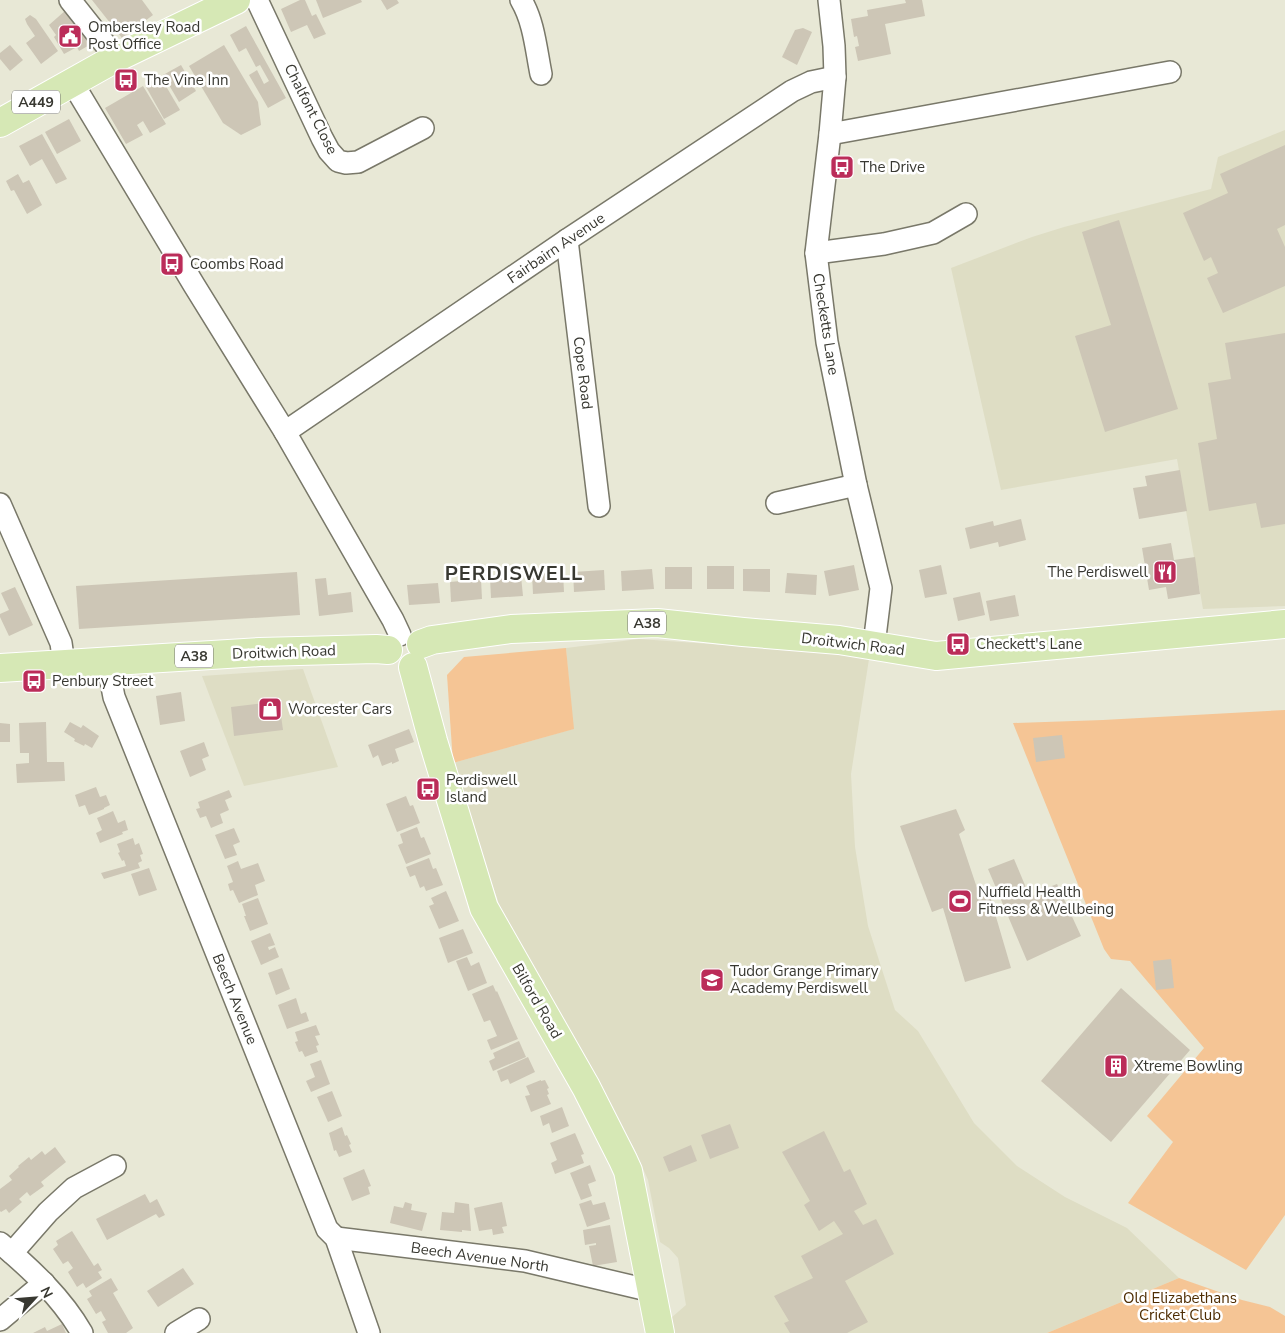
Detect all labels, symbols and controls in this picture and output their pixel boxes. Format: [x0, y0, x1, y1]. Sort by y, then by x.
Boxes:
place label: Ombersley Road Post Office [88, 17, 200, 54]
public building icon: Ombersley Road Post Office [57, 23, 83, 49]
street label: Chalfont Close [279, 60, 343, 158]
bus stop icon: The Vine Inn [113, 67, 139, 93]
place label: The Vine Inn [144, 70, 228, 90]
road number: A449 [12, 90, 60, 114]
bus stop icon: The Drive [829, 154, 855, 180]
place label: The Drive [860, 157, 925, 177]
street label: Fairbairn Avenue [503, 208, 609, 288]
bus stop icon: Coombs Road [159, 251, 185, 277]
place label: Coombs Road [190, 254, 284, 274]
street label: Checketts Lane [808, 272, 844, 376]
street label: Cope Road [569, 335, 597, 411]
restaurant icon: The Perdiswell [1152, 559, 1178, 585]
district label: PERDISWELL [445, 560, 583, 587]
place label: The Perdiswell [1048, 562, 1149, 582]
road number: A38 [628, 612, 666, 634]
street label: Droitwich Road [800, 628, 906, 660]
bus stop icon: Checkett's Lane [945, 631, 971, 657]
place label: Checkett's Lane [976, 634, 1082, 654]
street label: Droitwich Road [232, 640, 336, 664]
road number: A38 [175, 644, 213, 668]
bus stop icon: Penbury Street [21, 668, 47, 694]
place label: Penbury Street [52, 671, 154, 691]
shop icon: Worcester Cars [257, 696, 283, 722]
place label: Worcester Cars [288, 699, 392, 719]
place label: Perdiswell Island [446, 770, 518, 807]
bus stop icon: Perdiswell Island [415, 776, 441, 802]
place label: Nuffield Health Fitness & Wellbeing [978, 882, 1114, 919]
sports icon: Nuffield Health Fitness & Wellbeing [947, 888, 973, 914]
street label: Beech Avenue [208, 951, 262, 1047]
street label: Bilford Road [507, 960, 567, 1042]
place label: Tudor Grange Primary Academy Perdiswell [730, 961, 879, 998]
school or university icon: Tudor Grange Primary Academy Perdiswell [699, 967, 725, 993]
building icon: Xtreme Bowling [1103, 1053, 1129, 1079]
place label: Xtreme Bowling [1134, 1056, 1243, 1076]
street label: Beech Avenue North [410, 1237, 550, 1277]
north arrow [10, 1273, 60, 1323]
text: N [35, 1284, 57, 1301]
park label: Old Elizabethans Cricket Club [1123, 1288, 1237, 1325]

